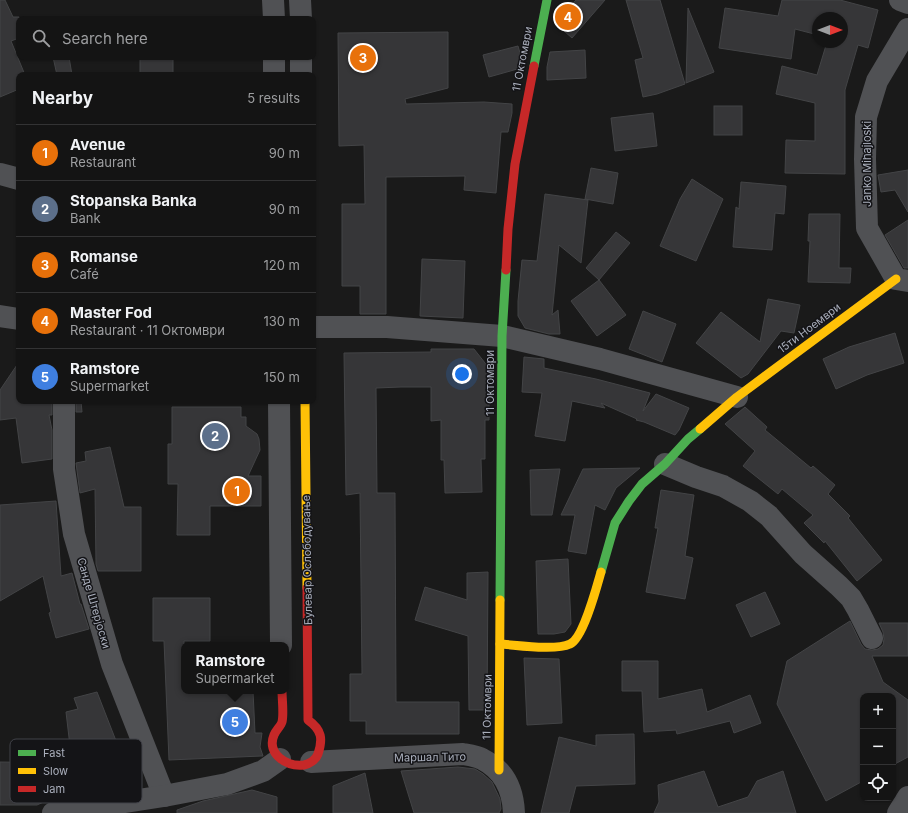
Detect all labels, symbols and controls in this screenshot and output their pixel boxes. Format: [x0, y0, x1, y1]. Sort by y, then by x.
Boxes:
pin: 4 [555, 2, 581, 32]
north arrow [812, 12, 848, 48]
search box [16, 16, 316, 60]
street label: 11 Октомври [509, 25, 535, 93]
icon: search [30, 27, 52, 49]
text: Search here [62, 29, 148, 48]
pin: 3 [350, 43, 376, 73]
text: Nearby [32, 88, 93, 108]
text: 5 results [247, 90, 300, 106]
street label: Janko Mihajloski [860, 121, 874, 207]
text: Avenue [70, 135, 125, 154]
text: 1 [42, 145, 48, 161]
text: 90 m [269, 145, 300, 161]
text: Restaurant [70, 154, 136, 170]
text: Stopanska Banka [70, 191, 197, 210]
text: 2 [41, 201, 49, 217]
text: 90 m [269, 201, 300, 217]
text: Bank [70, 210, 101, 226]
text: Romanse [70, 247, 138, 266]
text: 3 [41, 257, 49, 273]
text: 120 m [264, 257, 300, 273]
text: Café [70, 266, 99, 282]
street label: 15ти Ноември [775, 300, 843, 356]
text: Master Fod [70, 303, 152, 322]
text: 4 [41, 313, 49, 329]
text: 130 m [263, 313, 300, 329]
text: Restaurant · 11 Октомври [70, 322, 225, 338]
street label: 11 Октомври [483, 350, 497, 416]
text: Ramstore [70, 359, 140, 378]
your location [452, 364, 472, 384]
text: 5 [41, 369, 49, 385]
text: 150 m [264, 369, 300, 385]
text: Supermarket [70, 378, 149, 394]
pin: 2 [202, 421, 228, 451]
pin: 1 [224, 476, 250, 506]
street label: Булевар Ослободување [299, 495, 315, 625]
street label: Санде Штерјоски [74, 556, 114, 650]
popup [181, 642, 289, 694]
text: Ramstore [195, 651, 265, 670]
text: Supermarket [195, 670, 275, 686]
street label: 11 Октомври [479, 674, 495, 740]
map controls [860, 693, 896, 801]
button: + [860, 693, 896, 729]
pin: 5 [222, 707, 248, 737]
button: − [860, 729, 896, 765]
legend [10, 739, 142, 803]
text: Fast [43, 746, 65, 760]
street label: Маршал Тито [394, 749, 467, 765]
text: Slow [43, 764, 68, 778]
button: locate [860, 765, 896, 801]
text: Jam [43, 782, 65, 796]

